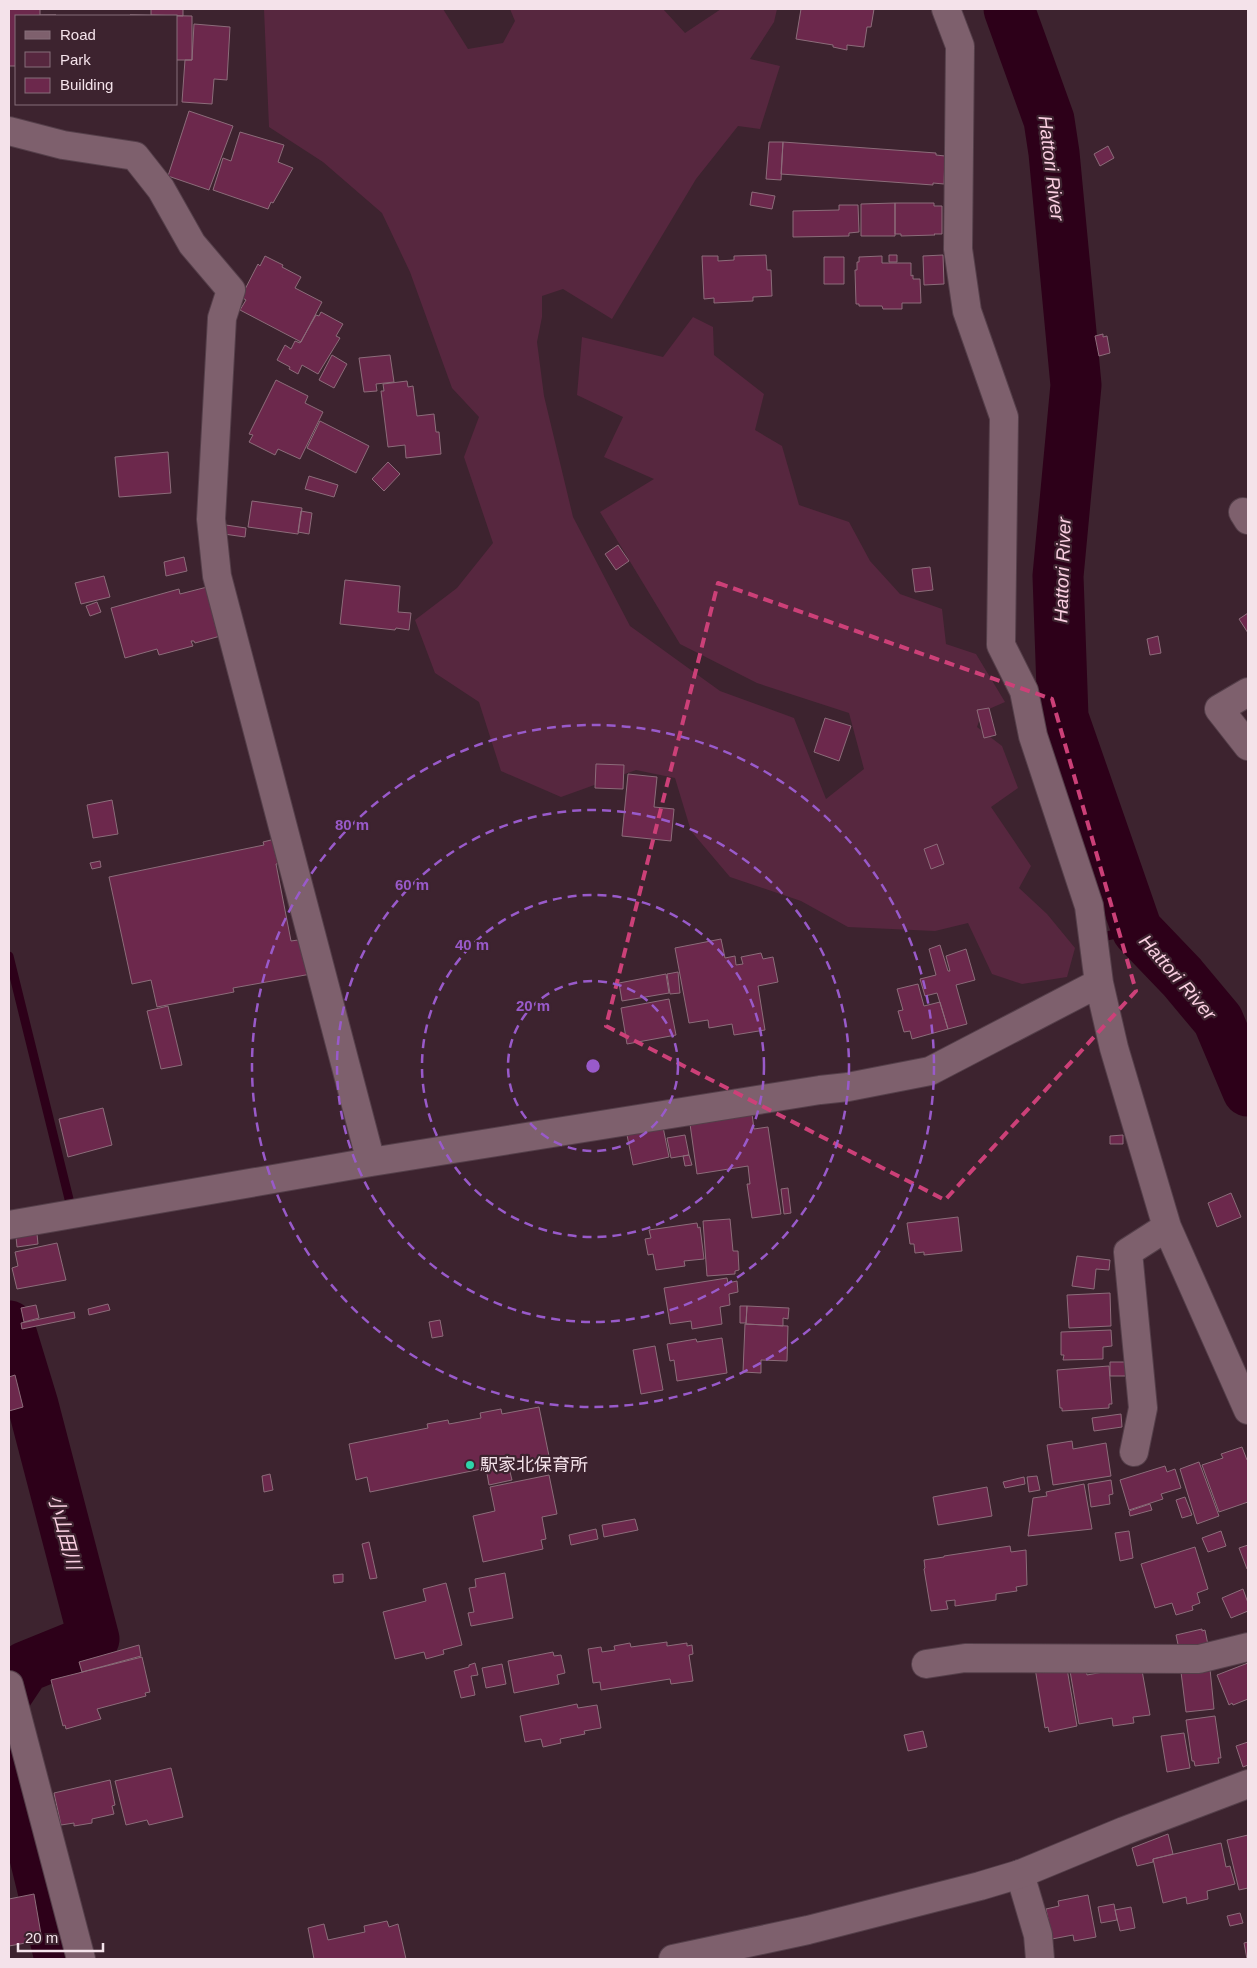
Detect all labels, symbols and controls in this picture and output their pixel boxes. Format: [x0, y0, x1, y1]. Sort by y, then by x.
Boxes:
legend [15, 15, 178, 105]
text: Road [60, 26, 96, 43]
text: Park [60, 51, 91, 68]
text: Building [60, 76, 113, 93]
water label: Hattori River [1035, 114, 1068, 222]
water label: Hattori River [1050, 516, 1075, 623]
text: 80 m [335, 816, 369, 833]
text: 60 m [395, 876, 429, 893]
water label: Hattori River [1135, 931, 1221, 1025]
text: 40 m [455, 936, 489, 953]
text: 20 m [516, 997, 550, 1014]
centre of rings [584, 1057, 602, 1075]
place label: 駅家北保育所 [480, 1455, 588, 1475]
marker: 駅家北保育所 [464, 1459, 476, 1471]
water label: 小山田川 [45, 1493, 85, 1573]
scale bar [18, 1920, 102, 1952]
text: 20 m [25, 1929, 58, 1946]

